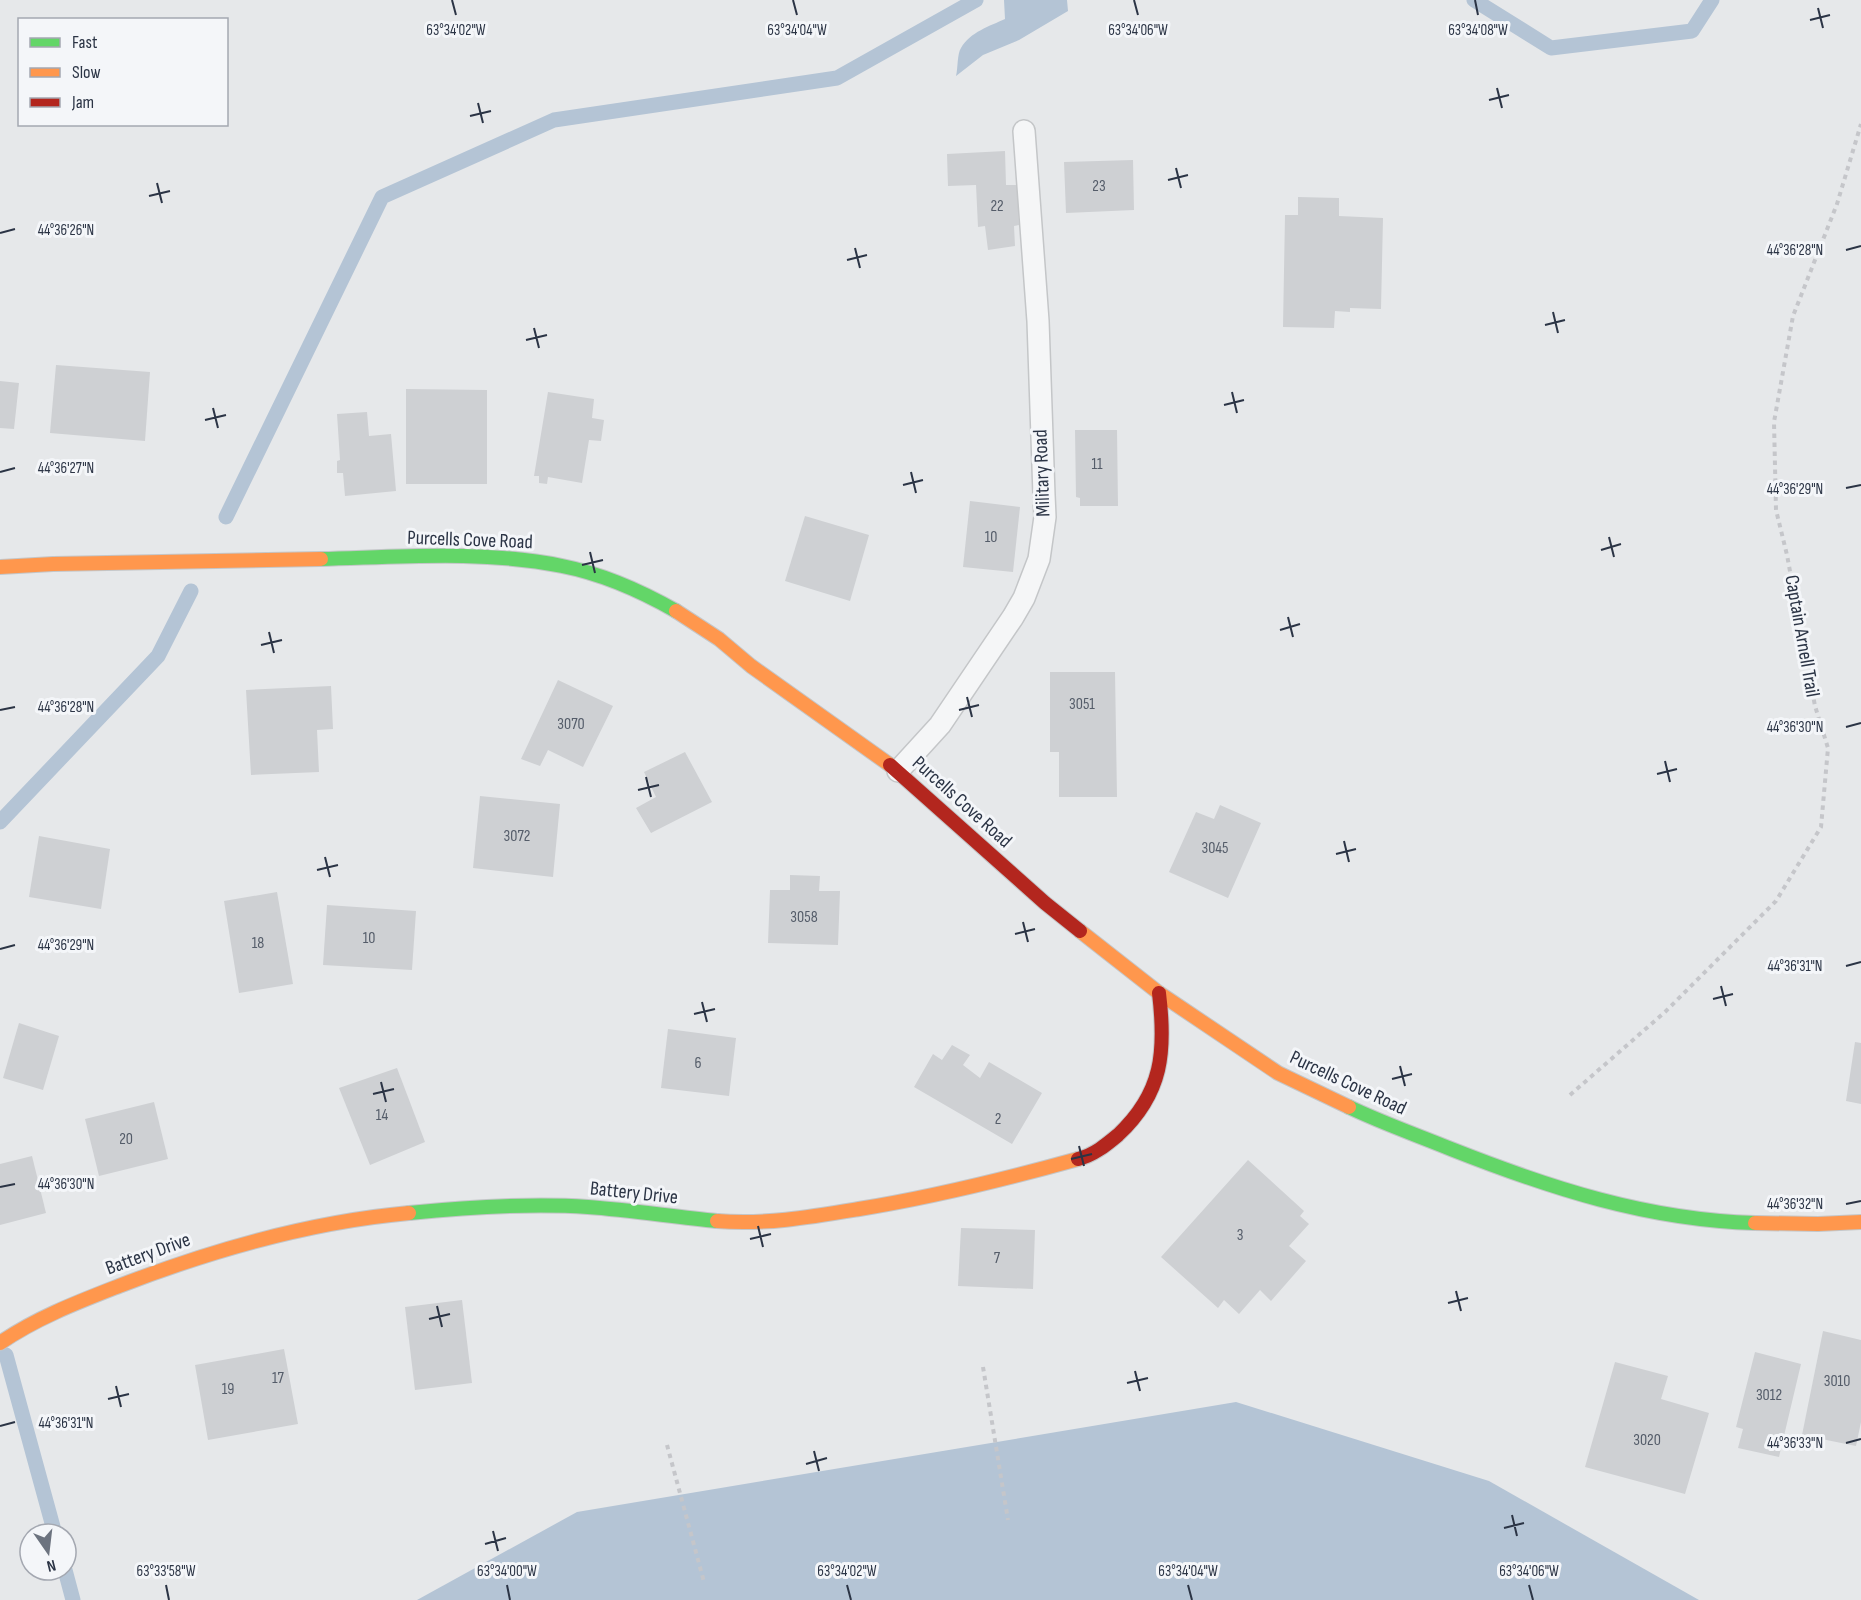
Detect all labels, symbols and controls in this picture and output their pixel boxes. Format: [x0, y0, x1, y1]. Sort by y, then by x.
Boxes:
legend [18, 18, 228, 126]
text: 63°34'02"W [426, 21, 486, 40]
text: 63°34'04"W [767, 21, 827, 40]
text: 63°34'06"W [1108, 21, 1168, 40]
text: 63°34'08"W [1448, 21, 1508, 40]
text: Fast [72, 32, 98, 53]
text: Slow [72, 62, 101, 83]
text: Jam [71, 92, 94, 113]
house number: 23 [1092, 177, 1106, 196]
house number: 22 [990, 197, 1004, 216]
text: 44°36'26"N [38, 221, 94, 240]
text: 44°36'28"N [1767, 241, 1823, 260]
street label: Military Road [1028, 429, 1056, 517]
house number: 11 [1091, 455, 1103, 474]
text: 44°36'27"N [38, 459, 94, 478]
text: 44°36'29"N [1767, 480, 1823, 499]
street label: Purcells Cove Road [407, 526, 533, 554]
house number: 10 [985, 528, 997, 547]
street label: Captain Arnell Trail [1779, 573, 1825, 699]
house number: 3051 [1069, 695, 1095, 714]
text: 44°36'28"N [38, 698, 94, 717]
house number: 3070 [557, 715, 585, 734]
text: 44°36'30"N [1767, 718, 1823, 737]
street label: Purcells Cove Road [907, 751, 1017, 853]
house number: 3072 [504, 827, 530, 846]
house number: 3045 [1202, 839, 1229, 858]
house number: 3058 [790, 908, 818, 927]
house number: 10 [363, 929, 375, 948]
house number: 18 [252, 934, 264, 953]
text: 44°36'29"N [38, 936, 94, 955]
text: 44°36'31"N [1768, 957, 1822, 976]
street label: Purcells Cove Road [1286, 1046, 1410, 1120]
house number: 6 [694, 1054, 702, 1073]
house number: 14 [376, 1106, 388, 1125]
house number: 2 [995, 1110, 1001, 1129]
house number: 20 [119, 1130, 133, 1149]
text: 44°36'30"N [38, 1175, 94, 1194]
street label: Battery Drive [589, 1176, 679, 1210]
text: 44°36'32"N [1767, 1195, 1823, 1214]
house number: 3 [1237, 1226, 1243, 1245]
street label: Battery Drive [102, 1228, 194, 1280]
house number: 7 [994, 1249, 1001, 1268]
house number: 17 [272, 1369, 285, 1388]
house number: 3010 [1824, 1372, 1850, 1391]
house number: 19 [222, 1380, 234, 1399]
house number: 3012 [1756, 1386, 1782, 1405]
text: 44°36'31"N [39, 1414, 93, 1433]
house number: 3020 [1633, 1431, 1661, 1450]
text: 44°36'33"N [1767, 1434, 1823, 1453]
north arrow [18, 1522, 78, 1582]
text: N [45, 1555, 58, 1575]
text: 63°33'58"W [137, 1562, 196, 1581]
text: 63°34'00"W [477, 1562, 537, 1581]
text: 63°34'02"W [817, 1562, 877, 1581]
text: 63°34'04"W [1158, 1562, 1218, 1581]
text: 63°34'06"W [1499, 1562, 1559, 1581]

